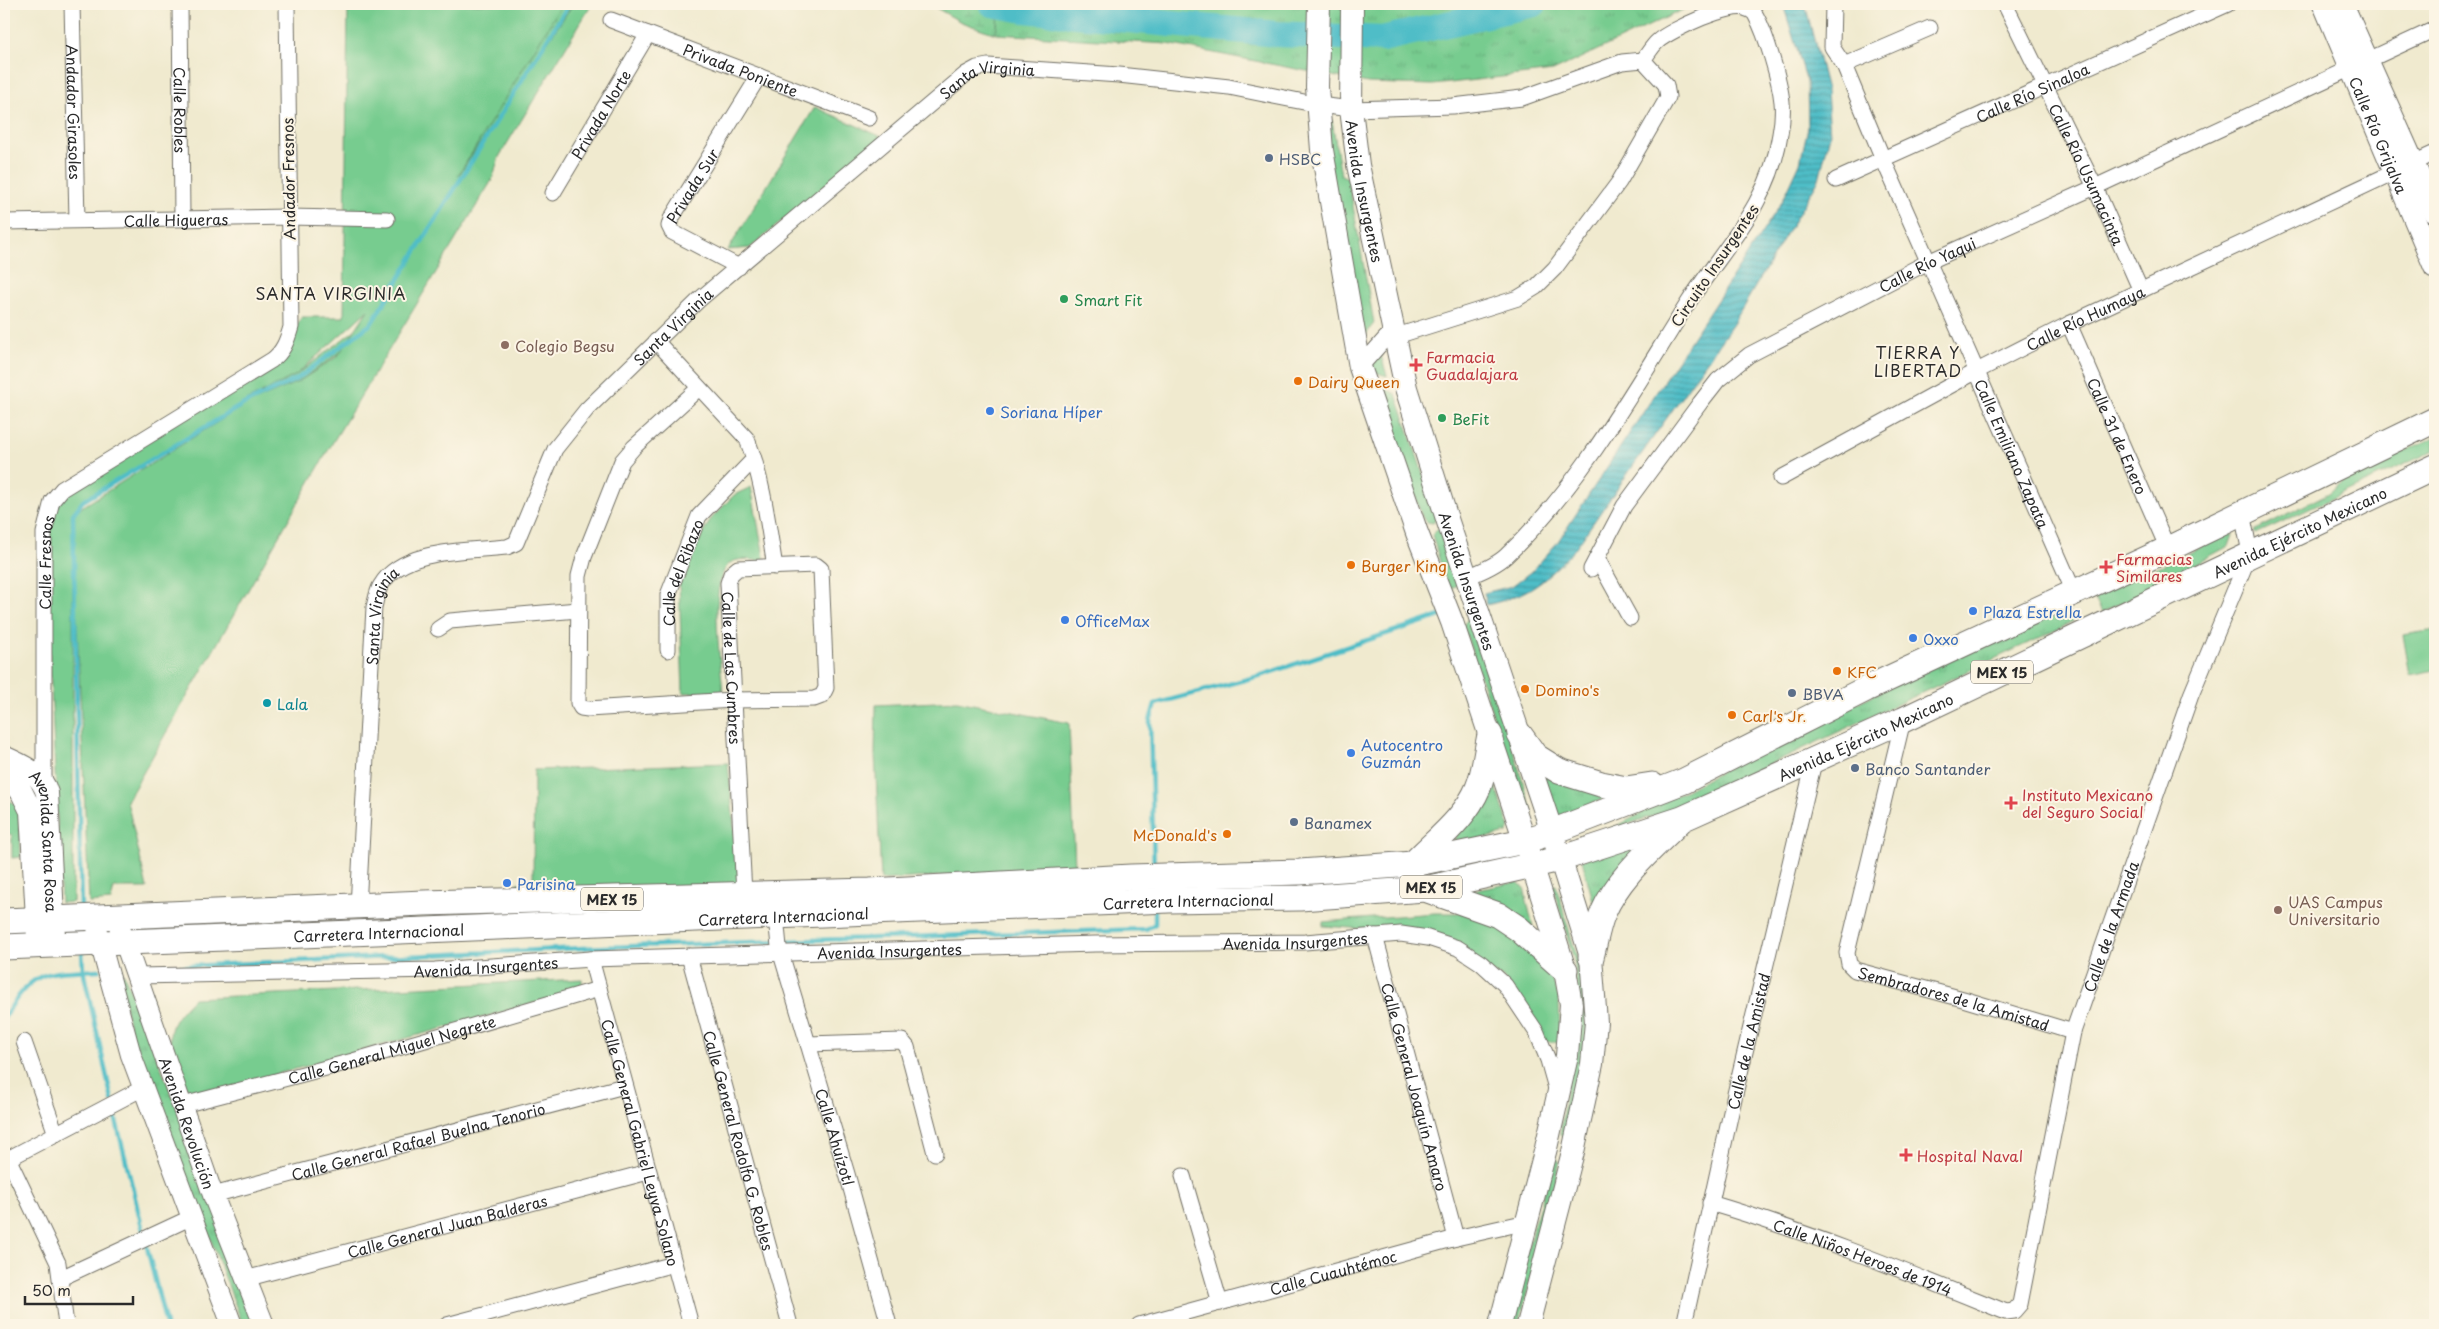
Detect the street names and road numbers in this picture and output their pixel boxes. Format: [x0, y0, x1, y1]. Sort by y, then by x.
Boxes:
street label: Privada Poniente [680, 37, 802, 102]
street label: Andador Girasoles [61, 44, 88, 180]
street label: Santa Virginia [934, 54, 1037, 104]
street label: Calle Río Sinaloa [1972, 56, 2093, 127]
street label: Privada Norte [565, 65, 636, 163]
street label: Calle Robles [169, 67, 193, 153]
street label: Calle Río Grijalva [2344, 73, 2415, 198]
street label: Calle Río Usumacinta [2044, 99, 2131, 249]
street label: Andador Fresnos [275, 117, 301, 240]
street label: Avenida Insurgentes [1341, 118, 1390, 264]
street label: Privada Sur [660, 143, 724, 227]
street label: Circuito Insurgentes [1664, 199, 1764, 331]
street label: Calle Higueras [124, 207, 229, 231]
street label: Calle Río Yaqui [1874, 231, 1979, 297]
street label: Calle Río Humaya [2022, 279, 2149, 356]
street label: Santa Virginia [627, 281, 718, 370]
street label: Calle 31 de Enero [2082, 374, 2154, 498]
street label: Calle Emiliano Zapata [1970, 375, 2056, 532]
street label: Avenida Ejército Mexicano [2208, 480, 2390, 583]
street label: Avenida Insurgentes [1434, 509, 1502, 653]
street label: Calle Fresnos [33, 512, 60, 610]
street label: Calle del Ribazo [656, 515, 708, 626]
street label: Santa Virginia [359, 560, 404, 666]
street label: Calle de Las Cumbres [717, 591, 748, 745]
road number: MEX 15 [1971, 660, 2033, 684]
street label: Avenida Ejército Mexicano [1774, 686, 1957, 786]
street label: Avenida Santa Rosa [25, 764, 64, 914]
street label: Calle de la Armada [2076, 857, 2144, 995]
road number: MEX 15 [1400, 876, 1462, 899]
street label: Carretera Internacional [1102, 887, 1274, 914]
road number: MEX 15 [581, 888, 643, 911]
street label: Carretera Internacional [698, 901, 869, 930]
street label: Carretera Internacional [293, 917, 465, 947]
street label: Avenida Insurgentes [1223, 925, 1368, 954]
street label: Avenida Insurgentes [817, 936, 962, 964]
street label: Avenida Insurgentes [413, 950, 559, 982]
street label: Sembradores de la Amistad [1856, 960, 2052, 1036]
street label: Calle de la Amistad [1720, 970, 1775, 1112]
street label: Calle General Joaquín Amaro [1377, 980, 1454, 1193]
street label: Calle General Miguel Negrete [285, 1008, 498, 1089]
street label: Calle General Gabriel Leyva Solano [596, 1016, 686, 1268]
street label: Calle General Rodolfo G. Robles [698, 1028, 781, 1253]
street label: Avenida Revolución [154, 1054, 222, 1192]
street label: Calle Ahuízotl [810, 1085, 861, 1188]
street label: Calle General Rafael Buelna Tenorio [288, 1096, 547, 1185]
street label: Calle General Juan Balderas [344, 1188, 550, 1263]
street label: Calle Niños Heroes de 1914 [1770, 1212, 1956, 1301]
street label: Calle Cuauhtémoc [1267, 1243, 1399, 1300]

